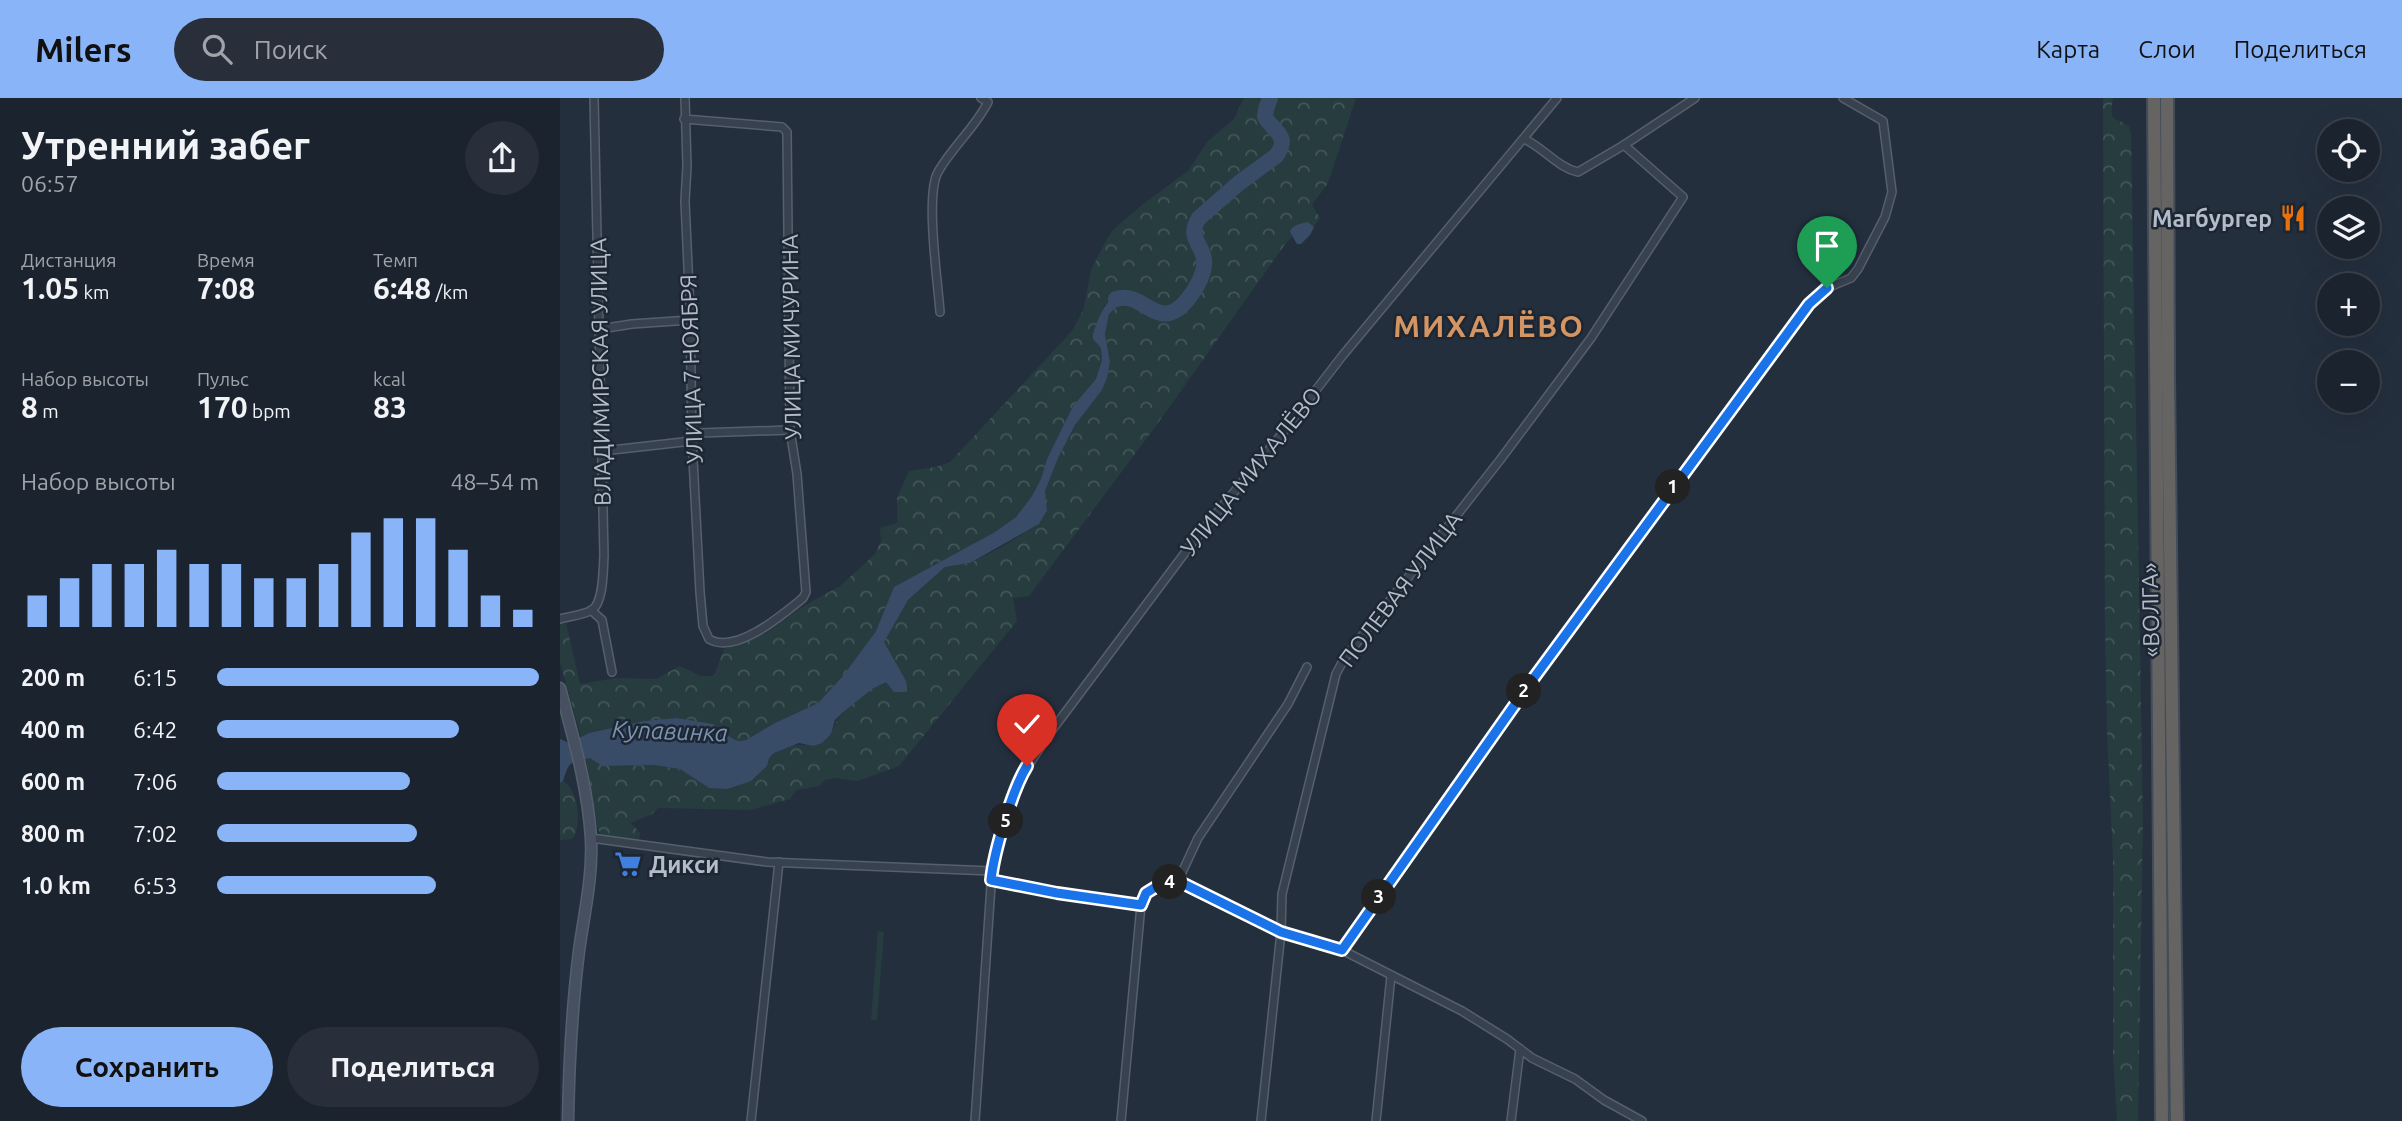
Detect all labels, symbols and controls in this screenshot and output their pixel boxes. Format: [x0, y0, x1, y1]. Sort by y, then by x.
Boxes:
search box [174, 18, 664, 81]
icon: search [198, 30, 236, 68]
text: Milers [35, 31, 132, 68]
text: Поиск [254, 35, 328, 64]
text: Карта [2036, 36, 2100, 63]
text: Слои [2138, 36, 2196, 63]
text: Поделиться [2234, 36, 2367, 63]
map controls [2317, 119, 2380, 413]
button: locate [2317, 119, 2380, 182]
button: share [465, 121, 539, 195]
text: Утренний забег [21, 124, 310, 166]
text: 06:57 [21, 171, 79, 196]
button: layers [2317, 196, 2380, 259]
restaurant icon: Магбургер [2278, 203, 2308, 233]
place label: Магбургер [2152, 206, 2272, 231]
pin [1797, 216, 1857, 288]
icon: arrive [1808, 227, 1846, 265]
street label: УЛИЦА МИЧУРИНА [777, 234, 805, 440]
street label: ВЛАДИМИРСКАЯ УЛИЦА [585, 238, 615, 506]
text: Дистанция [21, 249, 116, 271]
text: Время [197, 249, 255, 271]
text: Темп [373, 249, 418, 271]
text: 1.05 [21, 271, 79, 305]
text: 7:08 [197, 271, 255, 305]
text: 6:48 [373, 271, 431, 305]
button: + [2317, 273, 2380, 336]
street label: УЛИЦА 7 НОЯБРЯ [675, 274, 707, 464]
text: km [79, 281, 109, 303]
text: /km [431, 281, 469, 303]
district label: МИХАЛЁВО [1393, 309, 1585, 343]
button: − [2317, 350, 2380, 413]
text: Набор высоты [21, 368, 149, 390]
text: Пульс [197, 368, 249, 390]
text: kcal [373, 368, 406, 390]
street label: УЛИЦА МИХАЛЁВО [1176, 382, 1326, 560]
text: 8 [21, 390, 38, 424]
text: 170 [197, 390, 248, 424]
text: 83 [373, 390, 407, 424]
text: m [38, 400, 59, 422]
text: bpm [248, 400, 291, 422]
text: Набор высоты [21, 469, 176, 494]
text: 48–54 m [451, 469, 539, 494]
pin: 1 [1656, 470, 1690, 504]
text: 1 [1667, 475, 1678, 497]
street label: ПОЛЕВАЯ УЛИЦА [1334, 507, 1466, 671]
street label: «ВОЛГА» [2137, 562, 2163, 658]
text: 200 m [21, 665, 85, 690]
text: 6:15 [133, 665, 178, 690]
pin: 2 [1506, 674, 1542, 708]
text: 2 [1518, 679, 1529, 701]
pin [997, 694, 1057, 766]
icon: check [1008, 705, 1046, 743]
water label: Купавинка [612, 715, 728, 747]
text: 400 m [21, 717, 85, 742]
text: 6:42 [133, 717, 178, 742]
text: 600 m [21, 769, 85, 794]
text: 7:06 [133, 769, 178, 794]
pin: 5 [988, 804, 1024, 838]
text: 5 [1000, 809, 1011, 831]
text: 800 m [21, 821, 85, 846]
text: 7:02 [133, 821, 178, 846]
supermarket icon: Дикси [613, 849, 643, 879]
place label: Дикси [649, 852, 719, 877]
pin: 4 [1152, 864, 1188, 900]
text: 4 [1164, 870, 1175, 892]
text: 1.0 km [21, 873, 91, 898]
text: 6:53 [133, 873, 178, 898]
pin: 3 [1362, 880, 1396, 914]
text: 3 [1373, 885, 1384, 907]
button: Сохранить [21, 1027, 273, 1107]
button: Поделиться [287, 1027, 539, 1107]

